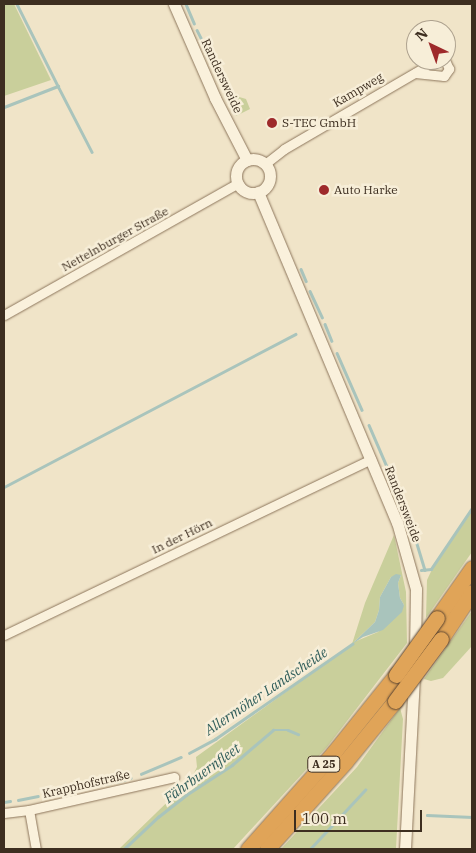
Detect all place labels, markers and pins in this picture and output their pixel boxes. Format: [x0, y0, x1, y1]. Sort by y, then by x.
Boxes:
place label: S-TEC GmbH [282, 116, 356, 130]
marker: S-TEC GmbH [266, 117, 278, 129]
place label: Auto Harke [334, 183, 398, 197]
marker: Auto Harke [318, 184, 330, 196]

